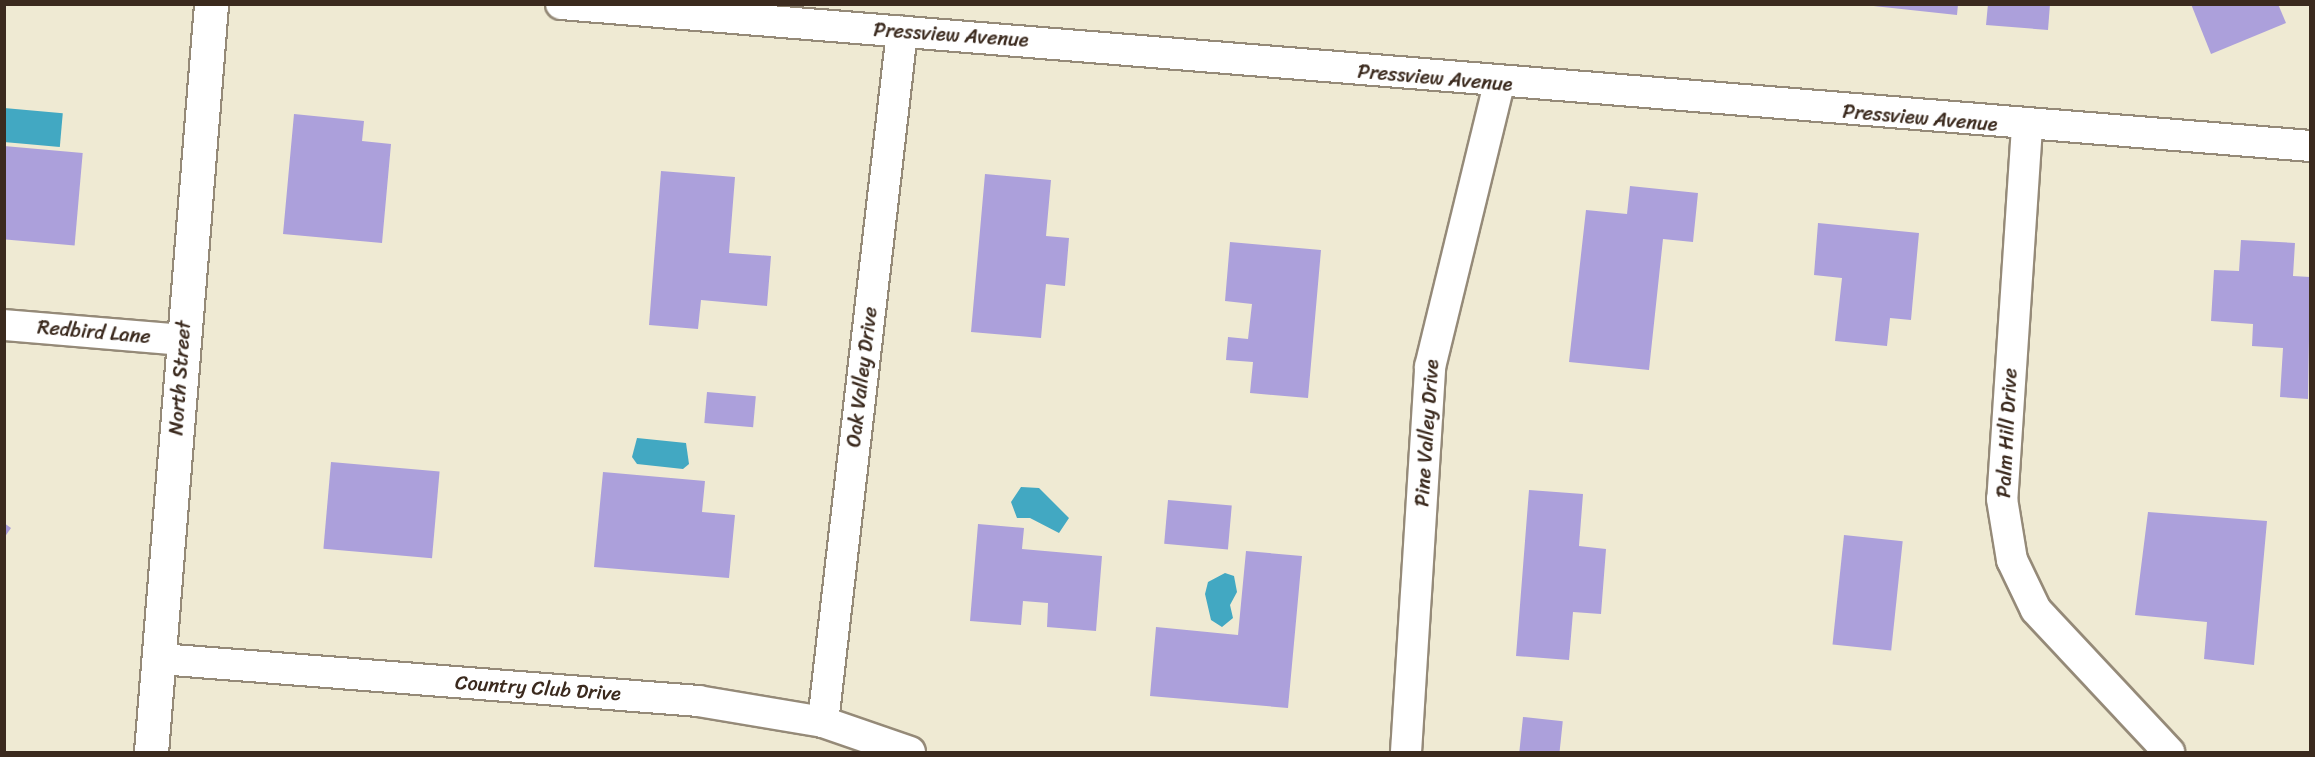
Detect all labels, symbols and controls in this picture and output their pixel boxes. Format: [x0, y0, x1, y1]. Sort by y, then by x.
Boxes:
street label: Pressview Avenue [873, 18, 1029, 52]
street label: Pressview Avenue [1357, 59, 1513, 97]
street label: Pressview Avenue [1842, 99, 1998, 137]
street label: Oak Valley Drive [841, 305, 883, 449]
street label: Redbird Lane [36, 315, 152, 349]
street label: North Street [164, 320, 196, 436]
street label: Pine Valley Drive [1410, 359, 1444, 507]
street label: Palm Hill Drive [1992, 367, 2022, 499]
street label: Country Club Drive [454, 670, 622, 706]

